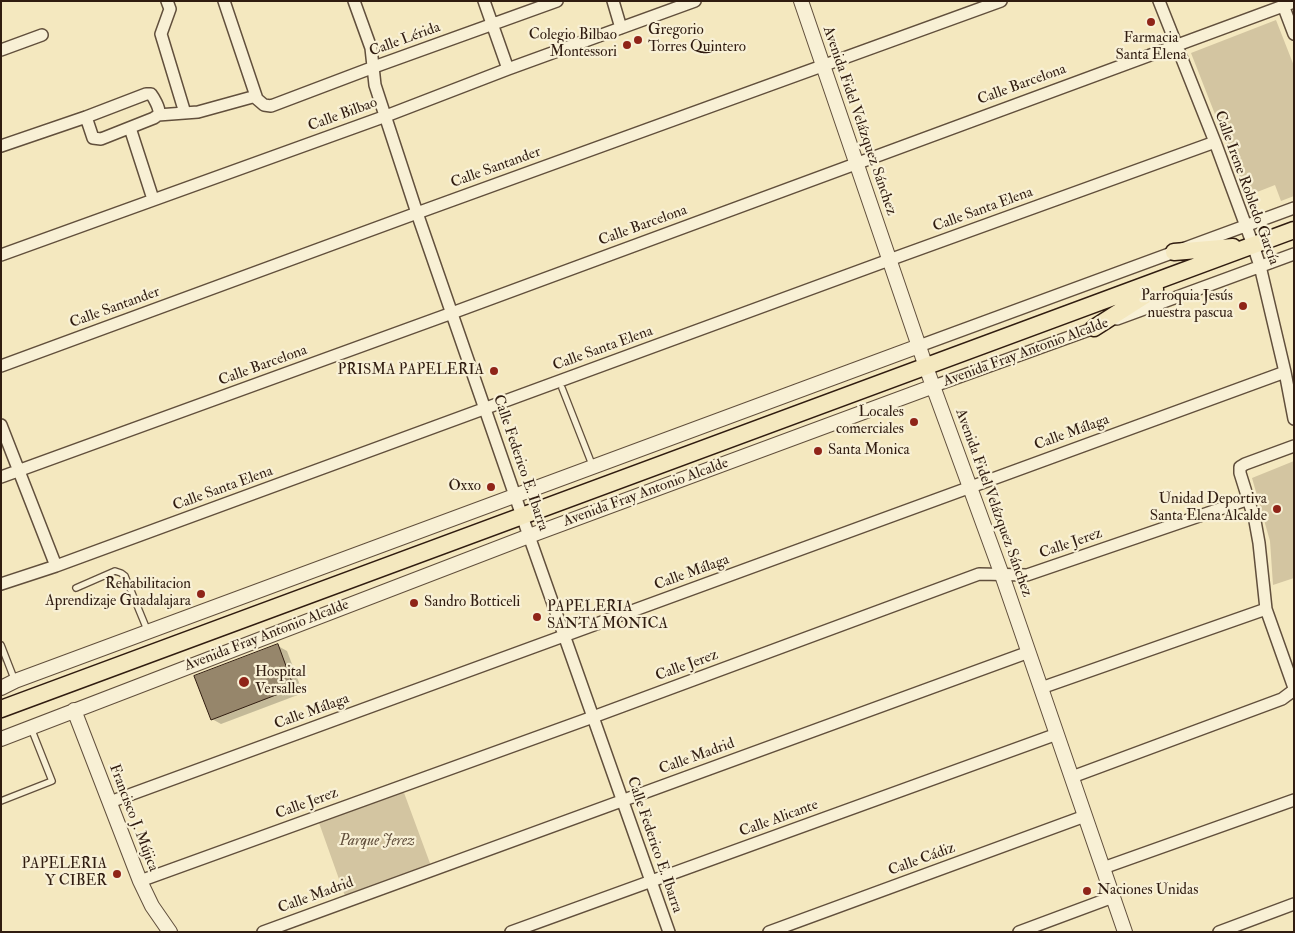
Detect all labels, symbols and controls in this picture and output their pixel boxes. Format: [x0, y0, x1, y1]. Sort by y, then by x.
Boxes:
marker: Farmacia Santa Elena [1145, 16, 1157, 28]
street label: Calle Lérida [367, 19, 443, 61]
place label: Gregorio Torres Quintero [648, 22, 746, 57]
street label: Avenida Fidel Velázquez Sánchez [818, 24, 900, 218]
place label: Colegio Bilbao Montessori [529, 27, 617, 62]
place label: Farmacia Santa Elena [1115, 30, 1187, 65]
marker: Gregorio Torres Quintero [632, 34, 644, 46]
marker: Colegio Bilbao Montessori [621, 39, 633, 51]
street label: Calle Barcelona [975, 61, 1069, 109]
street label: Calle Bilbao [306, 94, 380, 136]
street label: Calle Irene Robledo García [1210, 109, 1282, 267]
street label: Calle Santander [449, 143, 543, 193]
street label: Calle Santa Elena [930, 184, 1036, 236]
street label: Calle Barcelona [596, 202, 690, 250]
street label: Calle Santander [68, 283, 162, 333]
place label: Parroquia Jesús nuestra pascua [1141, 288, 1233, 323]
marker: Parroquia Jesús nuestra pascua [1237, 300, 1249, 312]
street label: Avenida Fray Antonio Alcalde [941, 315, 1111, 391]
street label: Calle Santa Elena [550, 323, 656, 375]
street label: Calle Barcelona [216, 342, 310, 390]
place label: PRISMA PAPELERIA [337, 362, 484, 380]
marker: PRISMA PAPELERIA [488, 365, 500, 377]
street label: Calle Federico E. Ibarra [488, 393, 552, 533]
place label: Locales comerciales [836, 404, 904, 439]
street label: Avenida Fidel Velázquez Sánchez [951, 407, 1035, 599]
street label: Calle Málaga [1032, 411, 1112, 455]
marker: Locales comerciales [908, 416, 920, 428]
place label: Santa Monica [828, 442, 910, 460]
marker: Santa Monica [812, 445, 824, 457]
street label: Avenida Fray Antonio Alcalde [561, 455, 731, 531]
street label: Calle Santa Elena [170, 463, 276, 515]
place label: Oxxo [448, 478, 481, 496]
marker: Oxxo [485, 481, 497, 493]
place label: Unidad Deportiva Santa Elena Alcalde [1150, 491, 1267, 526]
marker: Unidad Deportiva Santa Elena Alcalde [1271, 503, 1283, 515]
street label: Calle Jerez [1037, 525, 1105, 563]
street label: Calle Málaga [652, 551, 732, 595]
place label: Rehabilitacion Aprendizaje Guadalajara [45, 576, 191, 611]
marker: Rehabilitacion Aprendizaje Guadalajara [195, 588, 207, 600]
place label: Sandro Botticeli [424, 594, 520, 612]
street label: Avenida Fray Antonio Alcalde [182, 596, 352, 676]
marker: Sandro Botticeli [408, 597, 420, 609]
place label: PAPELERIA SANTA MONICA [547, 599, 668, 634]
marker: PAPELERIA SANTA MONICA [531, 611, 543, 623]
street label: Calle Jerez [653, 646, 721, 686]
place label: Hospital Versalles [255, 664, 307, 699]
marker: Hospital Versalles [237, 675, 251, 689]
street label: Calle Málaga [272, 690, 352, 734]
street label: Calle Madrid [657, 735, 737, 779]
street label: Francisco J. Mújica [104, 762, 162, 874]
street label: Calle Federico E. Ibarra [622, 775, 686, 915]
street label: Calle Jerez [273, 784, 341, 824]
street label: Calle Alicante [737, 796, 821, 842]
park label: Parque Jerez [339, 833, 415, 851]
street label: Calle Cádiz [886, 840, 958, 880]
place label: PAPELERIA Y CIBER [22, 856, 107, 891]
marker: PAPELERIA Y CIBER [111, 868, 123, 880]
street label: Calle Madrid [276, 874, 356, 918]
place label: Naciones Unidas [1097, 882, 1198, 900]
marker: Naciones Unidas [1081, 885, 1093, 897]

